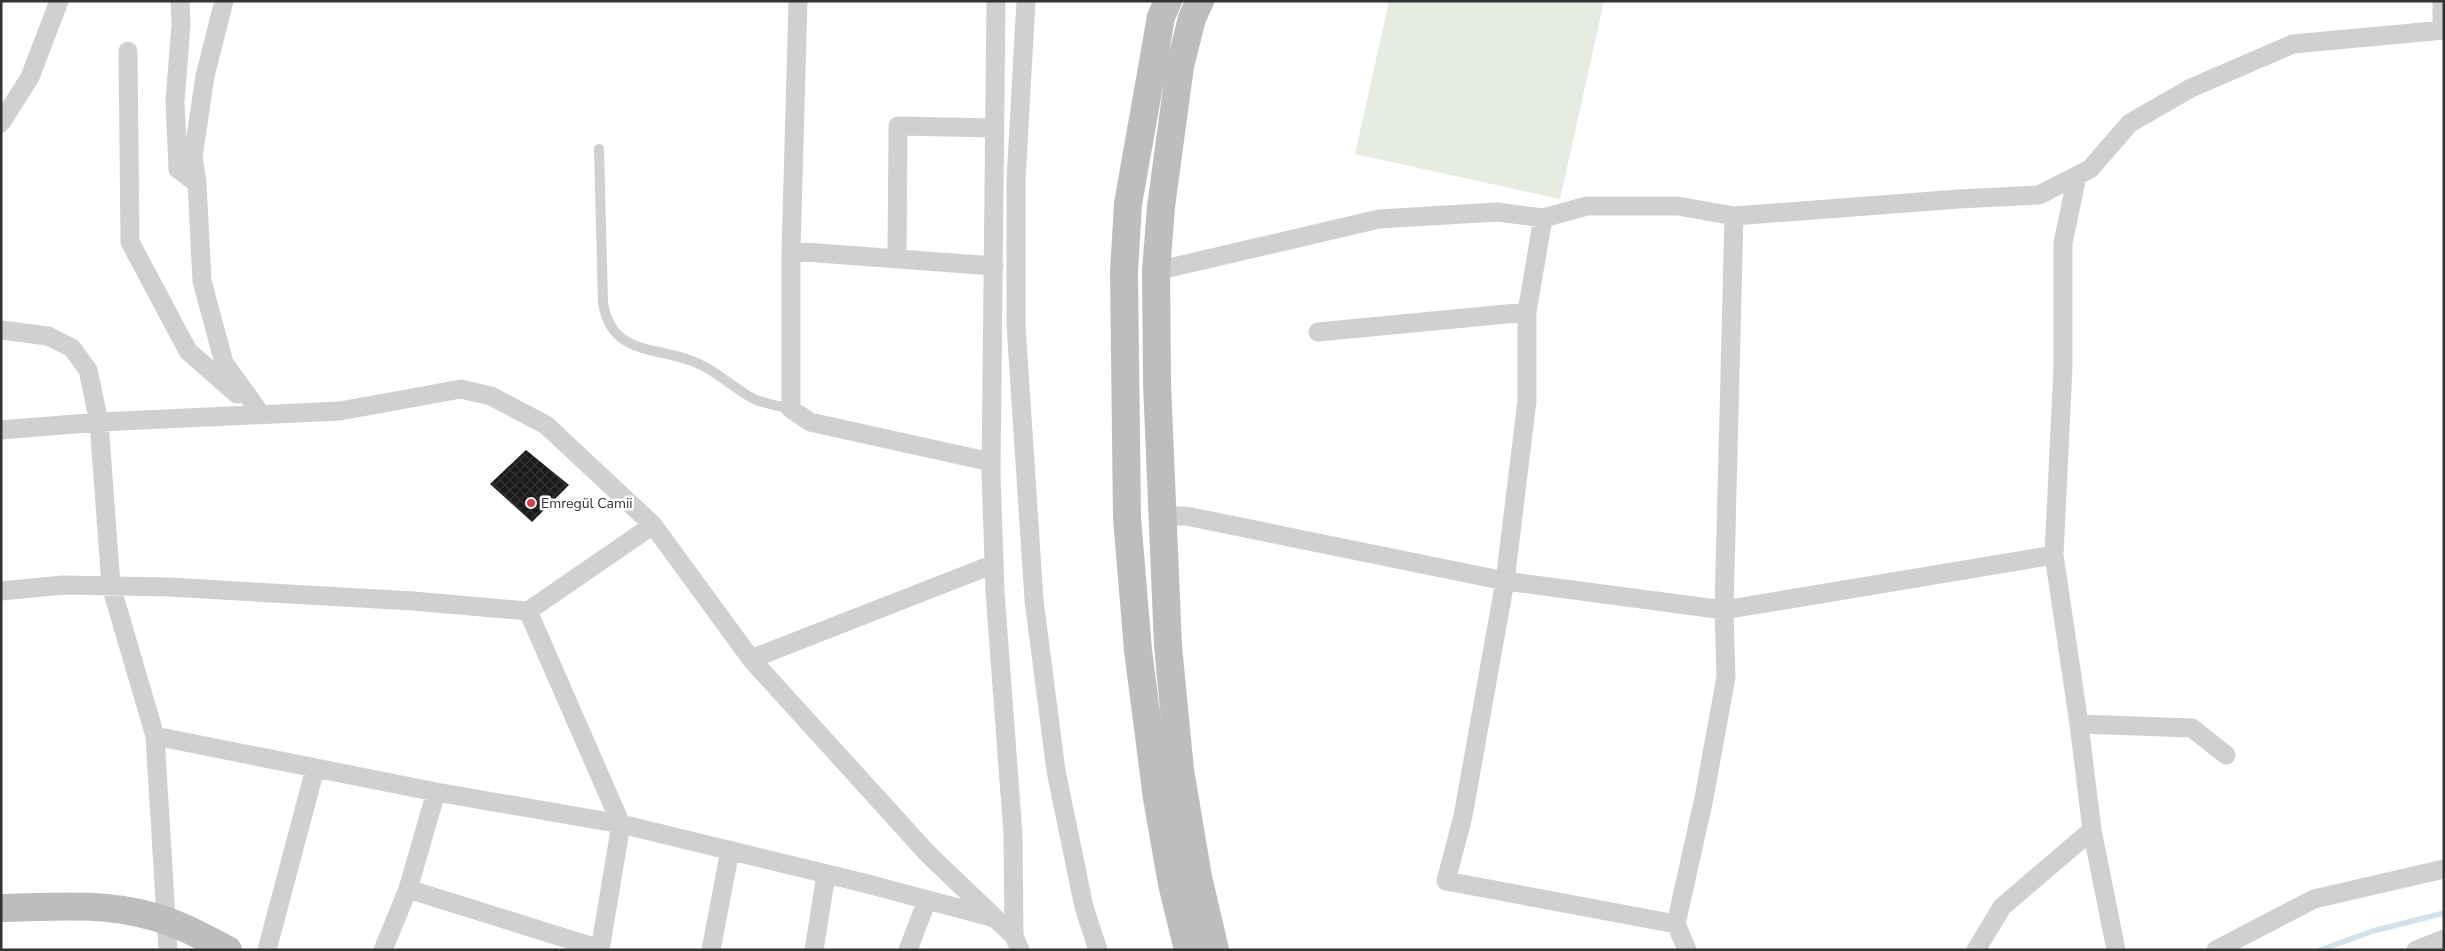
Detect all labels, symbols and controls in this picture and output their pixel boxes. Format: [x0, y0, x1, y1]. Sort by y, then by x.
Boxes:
place label: Emregül Camii [541, 494, 632, 513]
marker: Emregül Camii [525, 497, 537, 509]

